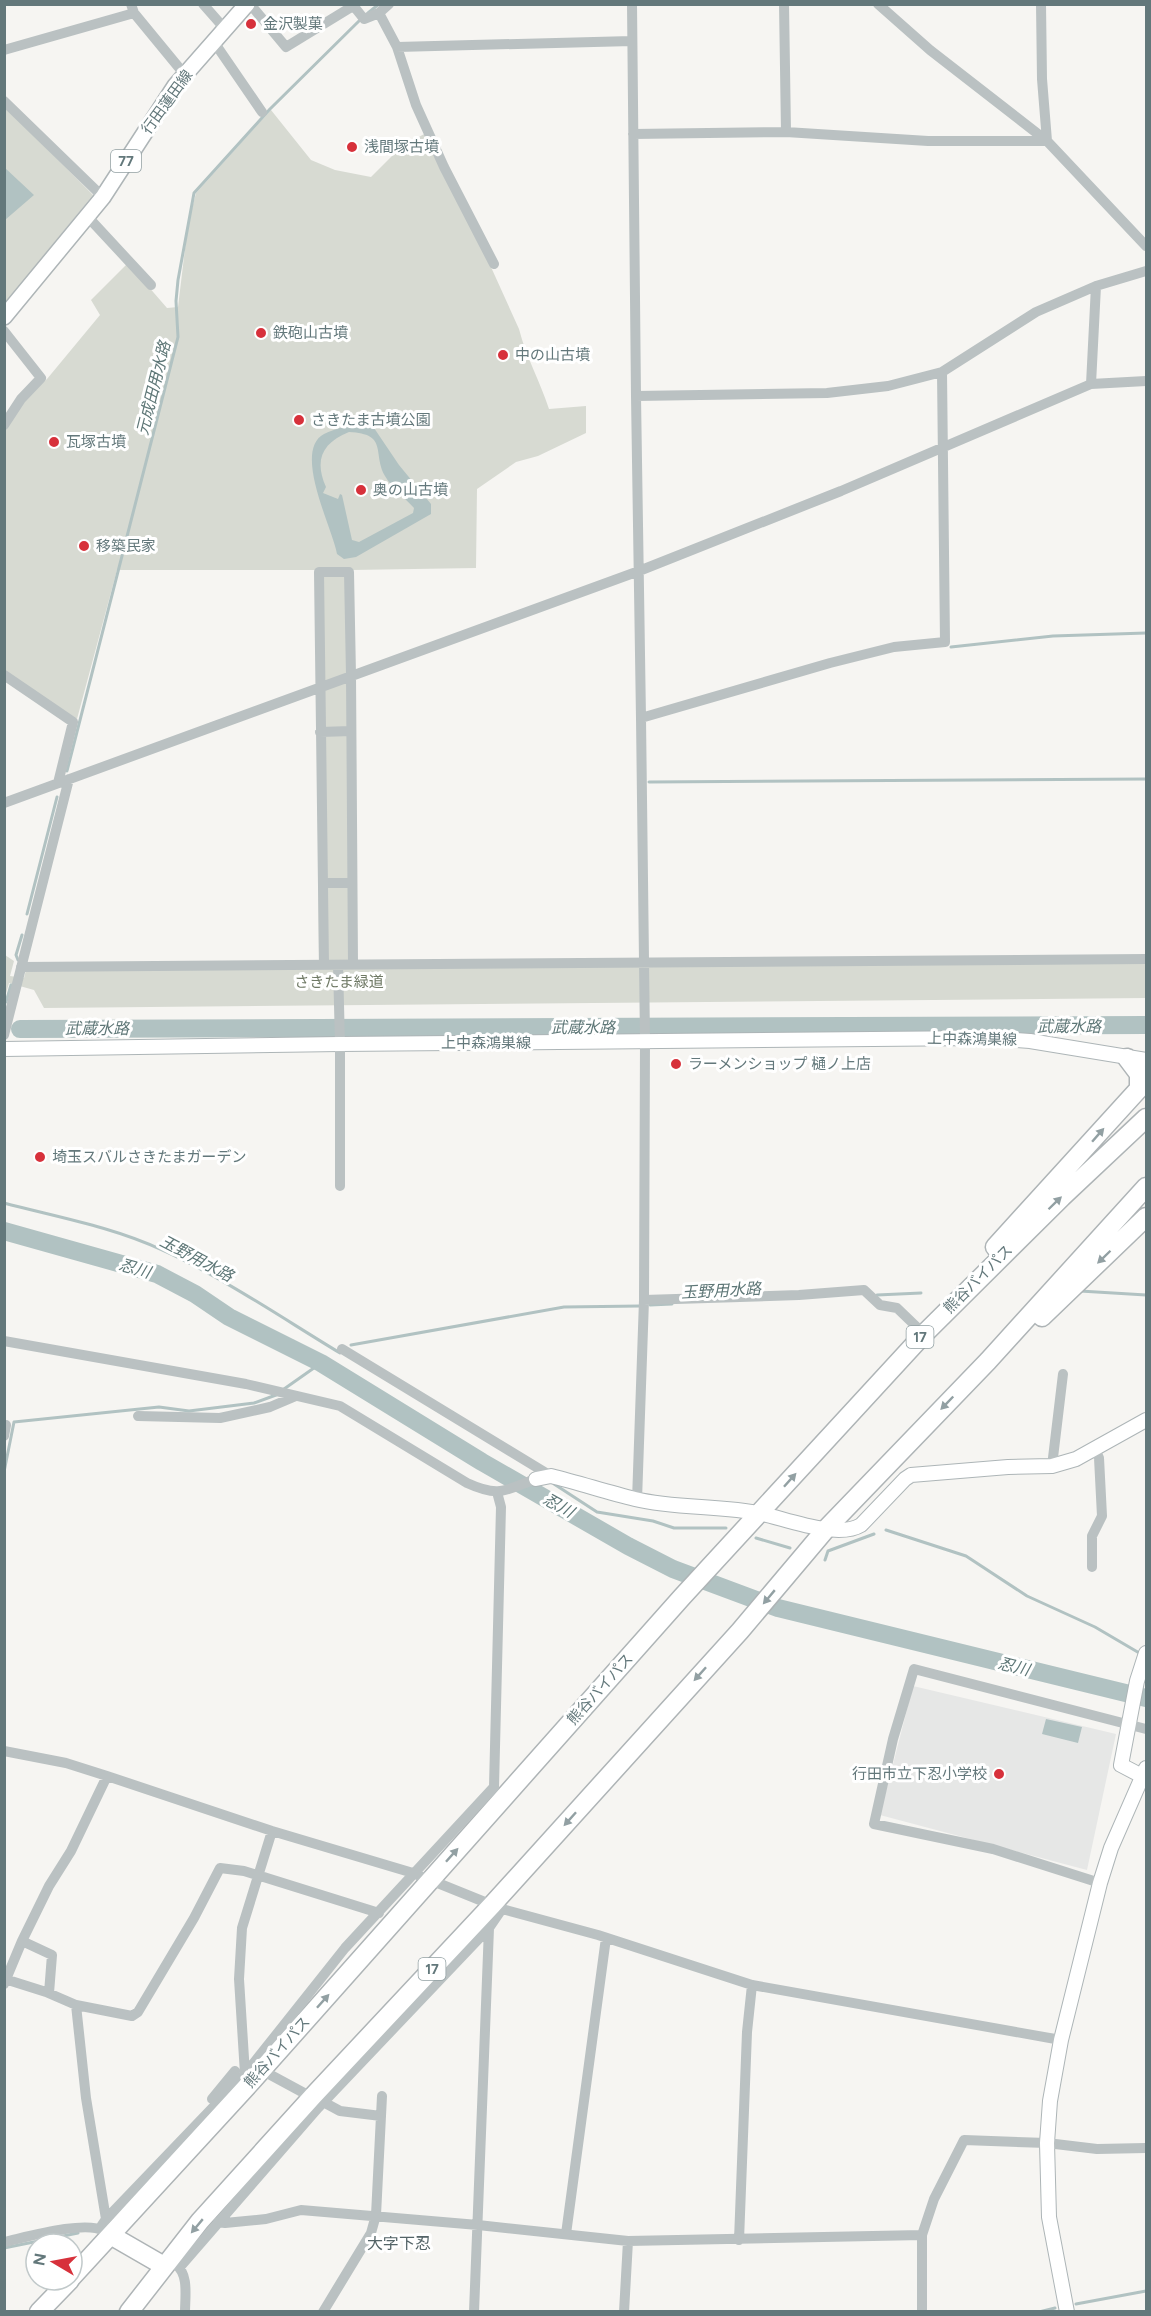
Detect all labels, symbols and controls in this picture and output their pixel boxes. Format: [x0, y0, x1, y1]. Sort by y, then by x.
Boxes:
place label: 金沢製菓 [263, 15, 323, 33]
marker: 金沢製菓 [244, 17, 258, 31]
street label: 行田蓮田線 [138, 66, 196, 138]
place label: 浅間塚古墳 [364, 138, 439, 156]
marker: 浅間塚古墳 [345, 140, 359, 154]
road number: 77 [111, 150, 141, 172]
place label: 鉄砲山古墳 [273, 324, 348, 342]
marker: 鉄砲山古墳 [254, 326, 268, 340]
water label: 元成田用水路 [133, 337, 175, 437]
place label: 中の山古墳 [515, 346, 590, 364]
marker: 中の山古墳 [496, 348, 510, 362]
place label: さきたま古墳公園 [311, 411, 431, 429]
marker: さきたま古墳公園 [292, 413, 306, 427]
place label: 瓦塚古墳 [66, 433, 126, 451]
marker: 瓦塚古墳 [47, 435, 61, 449]
place label: 奥の山古墳 [373, 481, 448, 499]
marker: 奥の山古墳 [354, 483, 368, 497]
place label: 移築民家 [96, 537, 156, 555]
marker: 移築民家 [77, 539, 91, 553]
park label: さきたま緑道 [294, 973, 384, 991]
water label: 武蔵水路 [1037, 1017, 1103, 1036]
water label: 武蔵水路 [551, 1018, 617, 1037]
water label: 武蔵水路 [65, 1019, 131, 1038]
street label: 上中森鴻巣線 [927, 1029, 1017, 1049]
street label: 上中森鴻巣線 [441, 1034, 531, 1052]
place label: ラーメンショップ 樋ノ上店 [688, 1055, 871, 1073]
marker: ラーメンショップ 樋ノ上店 [669, 1057, 683, 1071]
one-way arrow [1091, 1128, 1104, 1143]
place label: 埼玉スバルさきたまガーデン [52, 1148, 247, 1166]
marker: 埼玉スバルさきたまガーデン [33, 1150, 47, 1164]
one-way arrow [1048, 1197, 1062, 1211]
water label: 玉野用水路 [157, 1231, 238, 1287]
street label: 熊谷バイパス [940, 1241, 1016, 1317]
one-way arrow [1098, 1250, 1112, 1264]
water label: 忍川 [117, 1255, 155, 1283]
water label: 玉野用水路 [681, 1279, 763, 1302]
road number: 17 [906, 1326, 934, 1348]
one-way arrow [940, 1396, 954, 1411]
one-way arrow [782, 1474, 796, 1488]
water label: 忍川 [540, 1489, 579, 1522]
one-way arrow [763, 1589, 776, 1604]
street label: 熊谷バイパス [563, 1650, 637, 1728]
water label: 忍川 [996, 1653, 1034, 1680]
one-way arrow [693, 1667, 707, 1682]
place label: 行田市立下忍小学校 [852, 1765, 987, 1783]
marker: 行田市立下忍小学校 [992, 1767, 1006, 1781]
one-way arrow [564, 1811, 577, 1826]
one-way arrow [445, 1848, 458, 1863]
road number: 17 [418, 1958, 446, 1980]
one-way arrow [316, 1994, 329, 2009]
street label: 熊谷バイパス [240, 2013, 314, 2091]
one-way arrow [190, 2218, 203, 2234]
north arrow [24, 2232, 84, 2292]
district label: 大字下忍 [367, 2234, 431, 2253]
text: N [29, 2252, 50, 2267]

